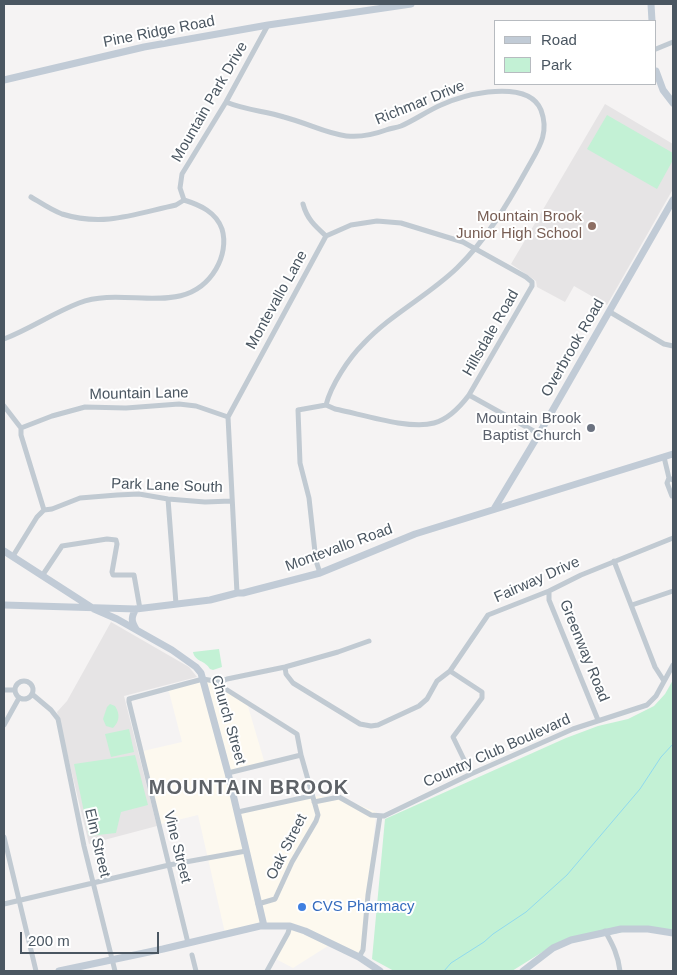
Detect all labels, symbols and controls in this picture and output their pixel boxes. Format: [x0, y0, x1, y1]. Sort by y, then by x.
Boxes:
street label: Pine Ridge Road [102, 12, 216, 52]
legend [494, 20, 657, 85]
text: Road [541, 31, 577, 48]
street label: Mountain Park Drive [168, 39, 252, 165]
text: Park [541, 56, 572, 73]
street label: Richmar Drive [373, 77, 467, 129]
place label: Mountain Brook Junior High School [456, 208, 582, 243]
marker: Mountain Brook Junior High School [586, 220, 598, 232]
street label: Montevallo Lane [242, 247, 312, 353]
street label: Hillsdale Road [459, 287, 523, 379]
street label: Overbrook Road [538, 296, 608, 400]
street label: Mountain Lane [89, 384, 189, 404]
place label: Mountain Brook Baptist Church [476, 410, 581, 445]
marker: Mountain Brook Baptist Church [585, 422, 597, 434]
street label: Park Lane South [111, 475, 223, 497]
street label: Montevallo Road [283, 520, 395, 576]
street label: Fairway Drive [491, 553, 583, 607]
street label: Greenway Road [555, 597, 613, 705]
street label: Church Street [207, 673, 249, 767]
street label: Country Club Boulevard [421, 710, 573, 792]
district label: MOUNTAIN BROOK [147, 776, 351, 800]
street label: Elm Street [80, 807, 114, 879]
street label: Vine Street [159, 809, 195, 885]
street label: Oak Street [263, 811, 311, 883]
place label: CVS Pharmacy [312, 898, 415, 916]
marker: CVS Pharmacy [296, 901, 308, 913]
scale bar [22, 922, 161, 954]
text: 200 m [28, 932, 70, 949]

